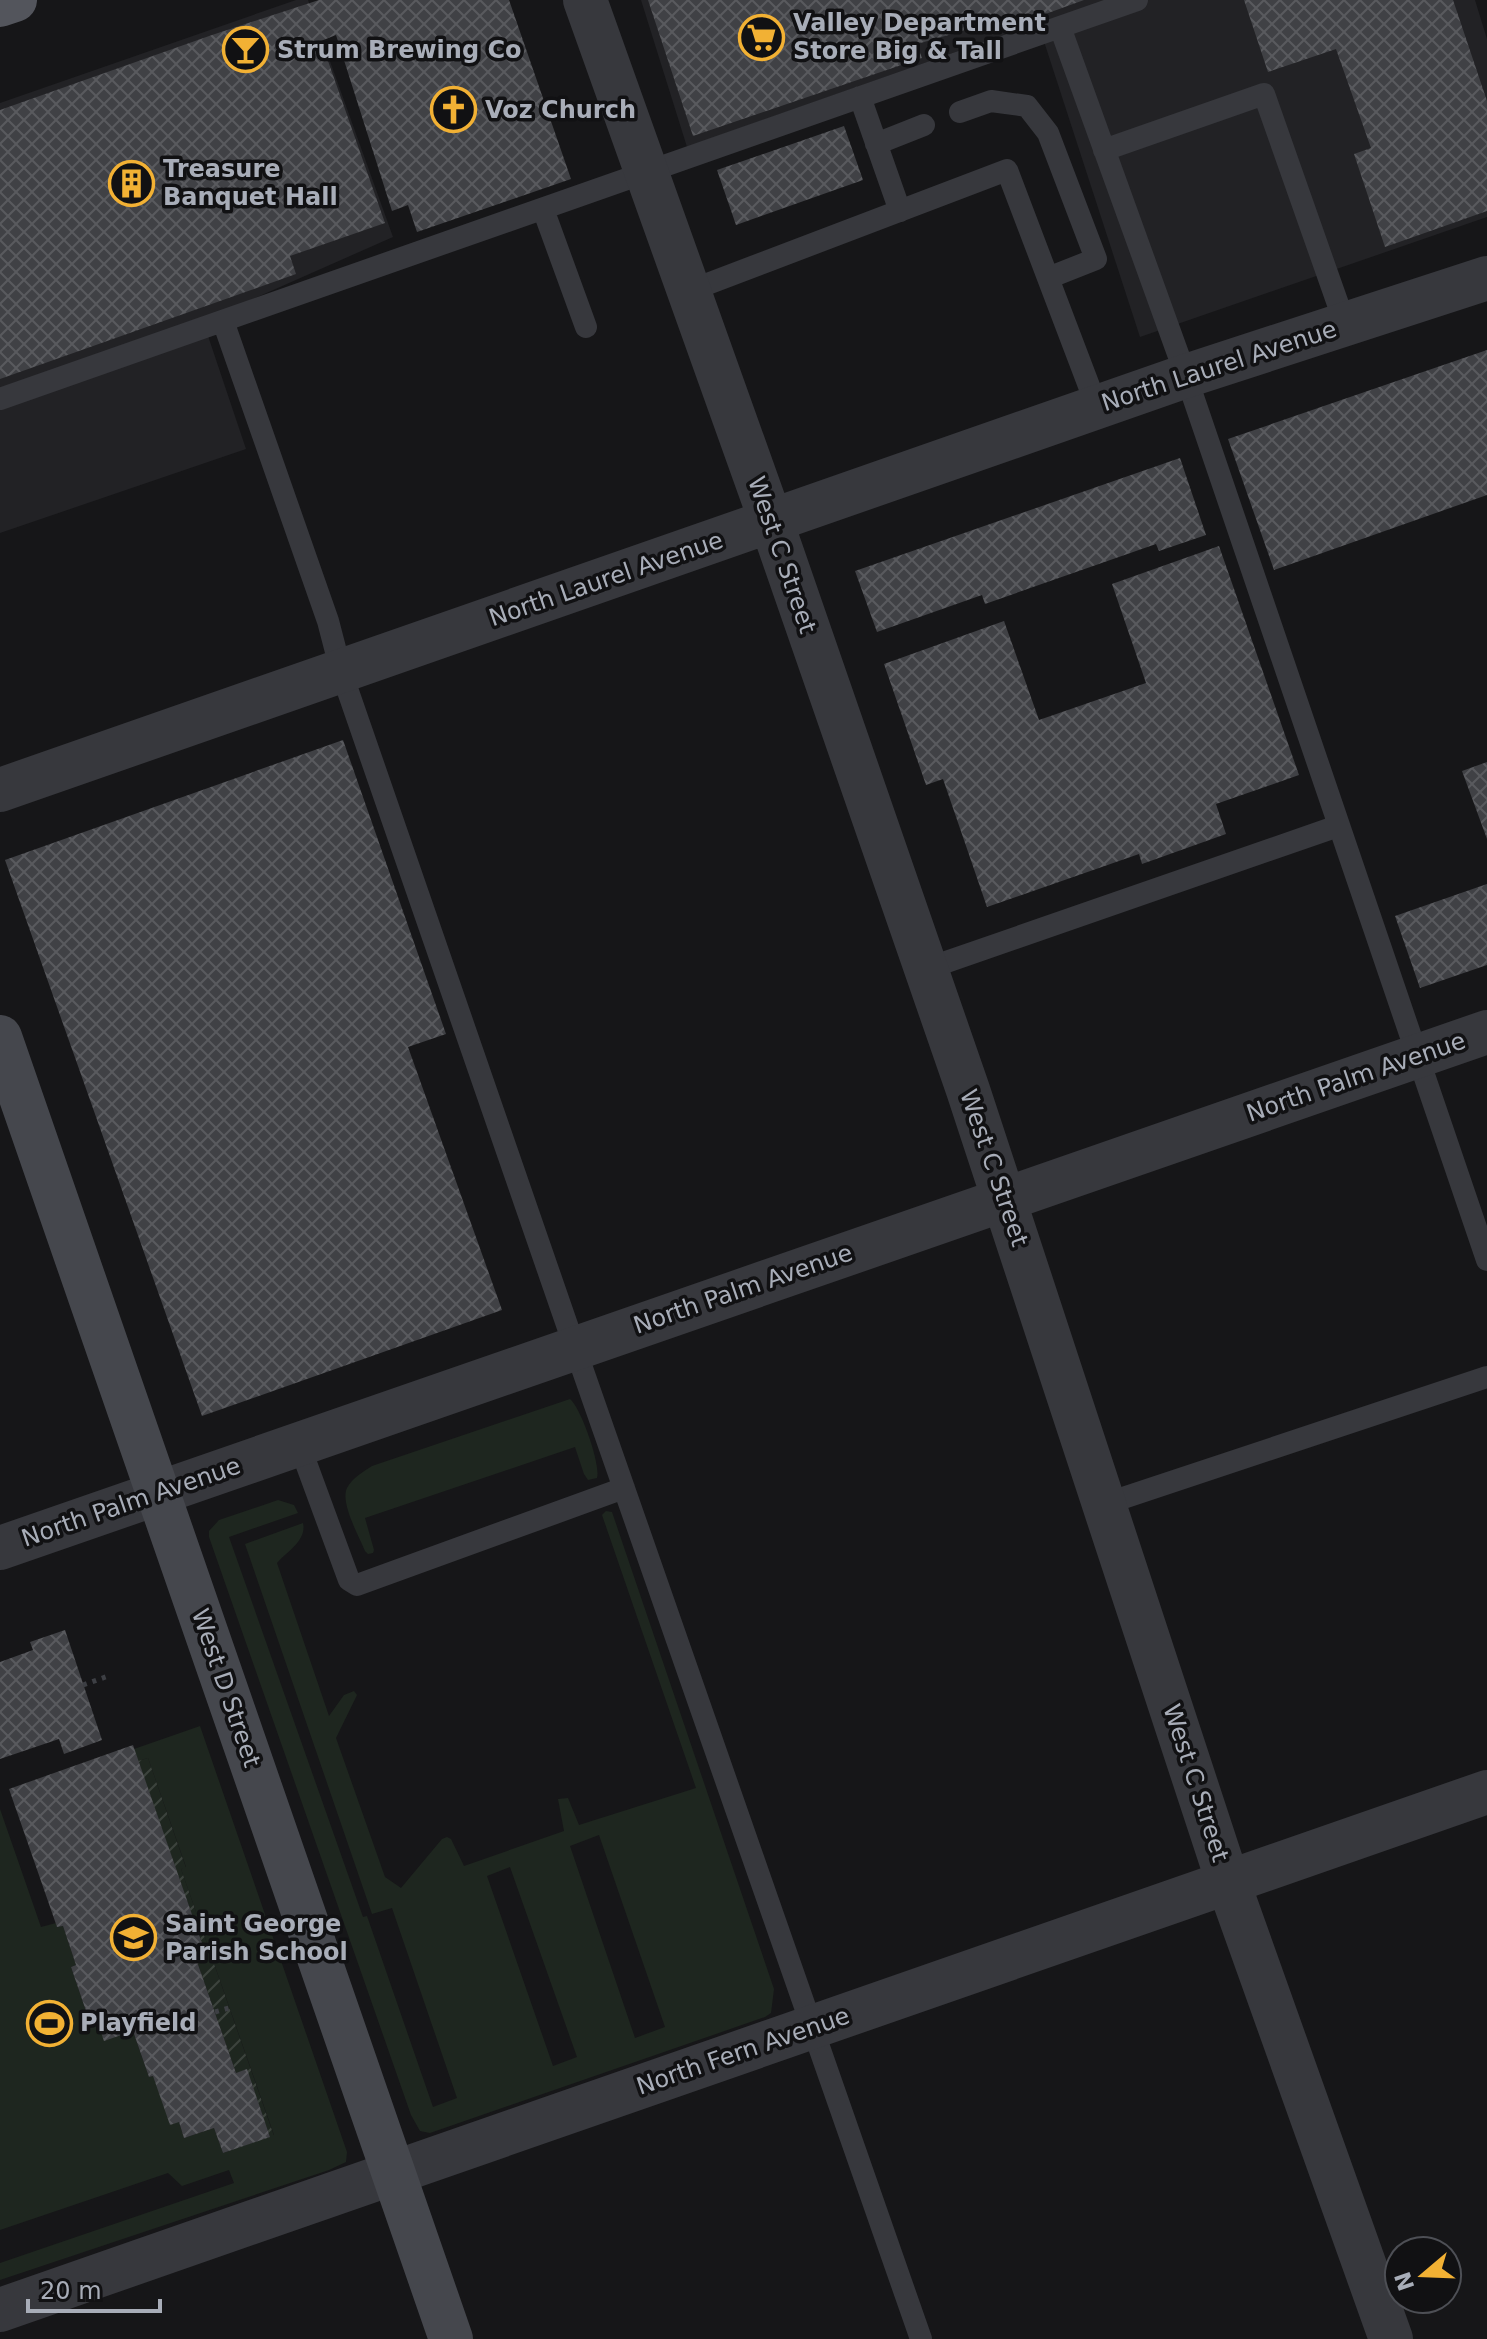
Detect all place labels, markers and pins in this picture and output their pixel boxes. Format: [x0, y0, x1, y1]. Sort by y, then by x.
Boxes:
place label: Valley Department Store Big & Tall [793, 9, 1046, 65]
supermarket icon: Valley Department Store Big & Tall [738, 13, 786, 61]
bar icon: Strum Brewing Co [222, 26, 270, 74]
place label: Strum Brewing Co [277, 36, 522, 64]
church icon: Voz Church [430, 86, 478, 134]
place label: Voz Church [485, 96, 636, 124]
place label: Treasure Banquet Hall [163, 155, 338, 211]
building icon: Treasure Banquet Hall [108, 159, 156, 207]
place label: Saint George Parish School [165, 1910, 348, 1966]
school or university icon: Saint George Parish School [110, 1914, 158, 1962]
sports icon: Playfield [25, 1999, 73, 2047]
place label: Playfield [80, 2009, 196, 2037]

